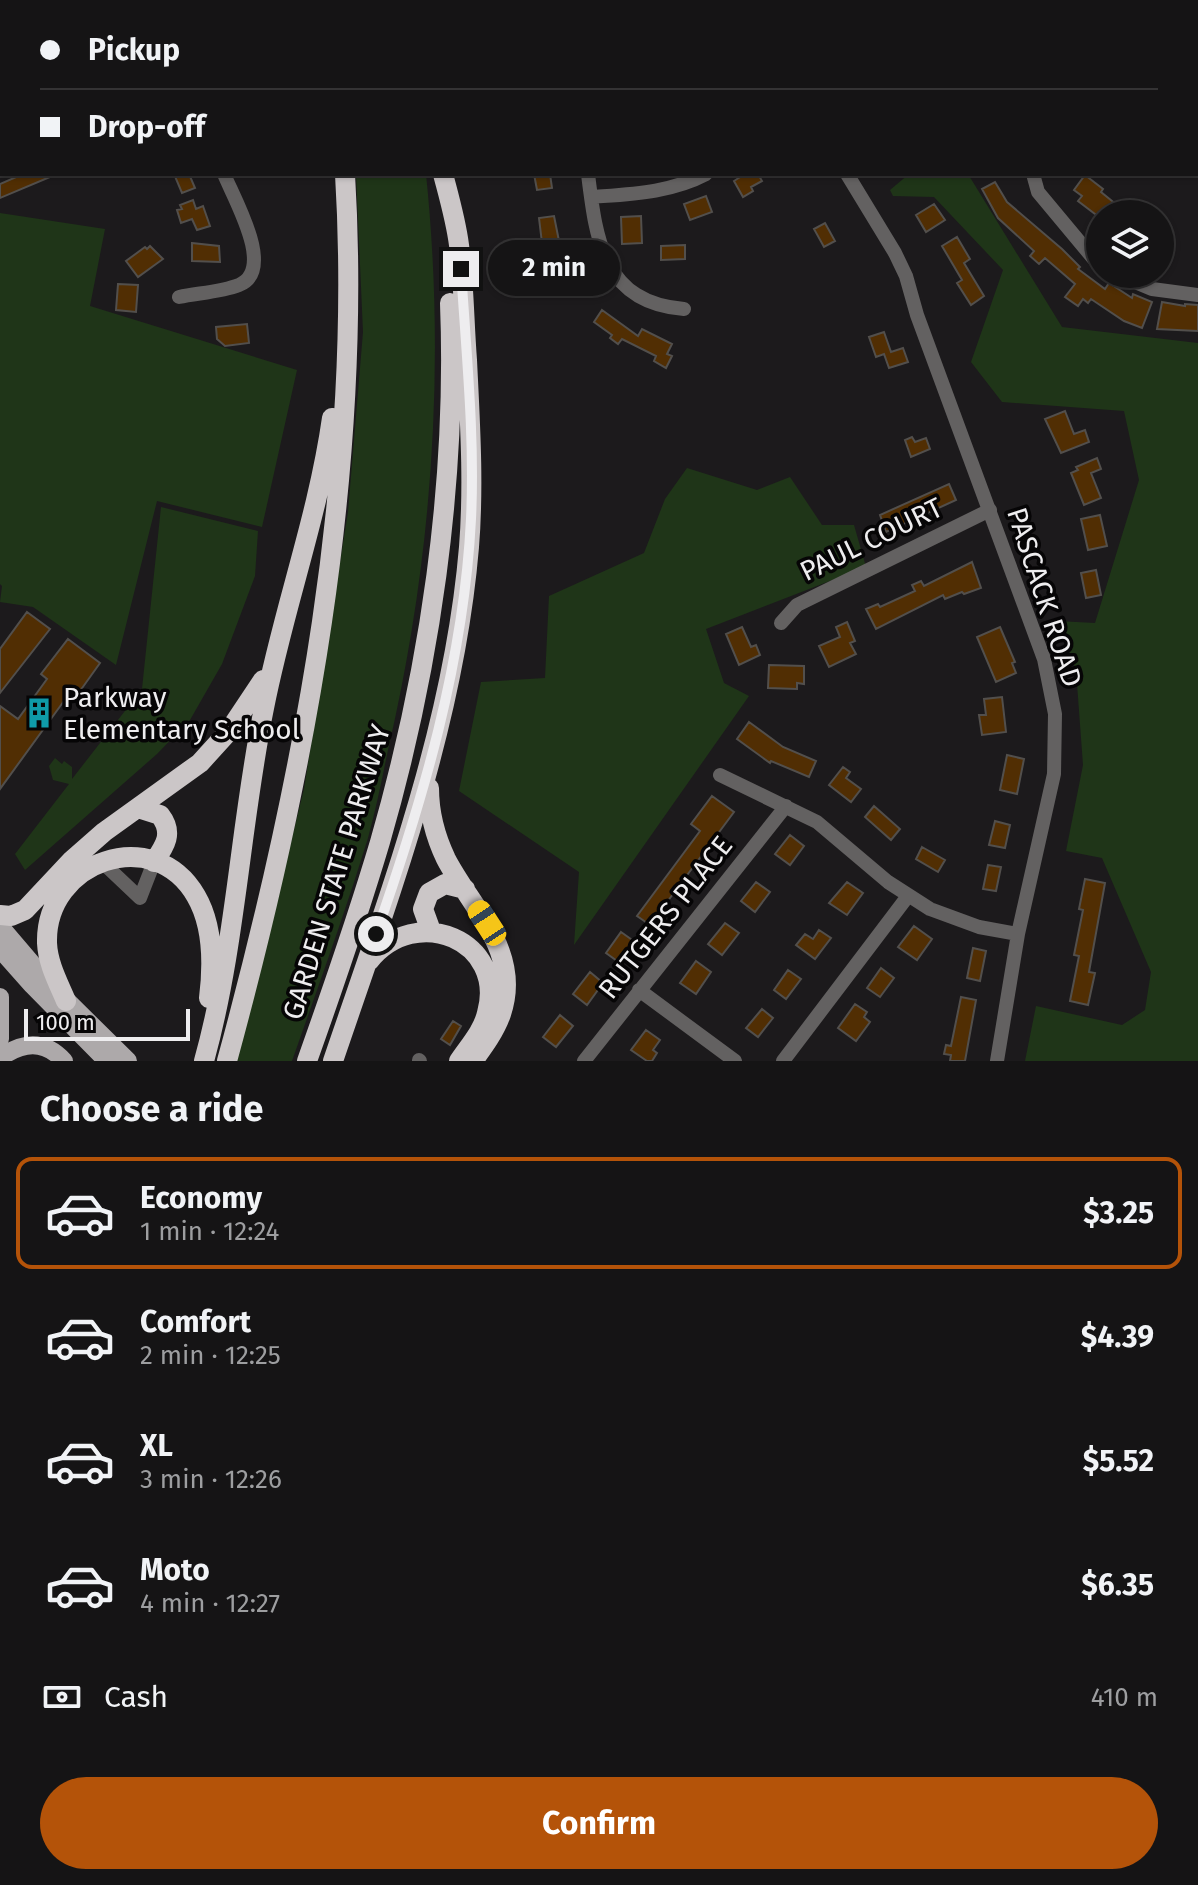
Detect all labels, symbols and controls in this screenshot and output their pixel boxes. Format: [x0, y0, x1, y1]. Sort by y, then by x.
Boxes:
text: Pickup [88, 32, 180, 68]
text: Drop-off [88, 109, 205, 145]
map controls [1086, 200, 1174, 288]
button: layers [1086, 200, 1174, 288]
callout: 2 min [489, 241, 621, 297]
route end [443, 251, 479, 287]
text: 2 min [522, 252, 586, 283]
street label: PAUL COURT [795, 491, 948, 588]
street label: PASCACK ROAD [1000, 503, 1089, 691]
place label: Parkway Elementary School [63, 681, 300, 746]
building icon: Parkway Elementary School [22, 696, 56, 730]
street label: GARDEN STATE PARKWAY [276, 720, 397, 1024]
street label: RUTGERS PLACE [592, 829, 739, 1005]
car [464, 896, 510, 950]
route start [358, 916, 394, 952]
scale bar [24, 1005, 190, 1041]
text: 100 m [36, 1009, 95, 1036]
text: Choose a ride [40, 1087, 263, 1131]
icon: car [44, 1177, 116, 1249]
text: Economy [140, 1180, 262, 1216]
text: $3.25 [1083, 1195, 1154, 1231]
text: 1 min · 12:24 [140, 1216, 279, 1247]
icon: car [44, 1301, 116, 1373]
text: Comfort [140, 1304, 251, 1340]
text: $4.39 [1081, 1319, 1154, 1355]
text: 2 min · 12:25 [140, 1340, 281, 1371]
icon: car [44, 1425, 116, 1497]
text: XL [140, 1428, 173, 1464]
text: $5.52 [1083, 1443, 1154, 1479]
text: 3 min · 12:26 [140, 1464, 282, 1495]
icon: car [44, 1549, 116, 1621]
text: Moto [140, 1552, 210, 1588]
text: $6.35 [1081, 1567, 1154, 1603]
text: 4 min · 12:27 [140, 1588, 280, 1619]
icon: cash [40, 1675, 84, 1719]
text: Cash [104, 1679, 168, 1715]
text: 410 m [1091, 1682, 1158, 1713]
button: Confirm [40, 1777, 1158, 1869]

